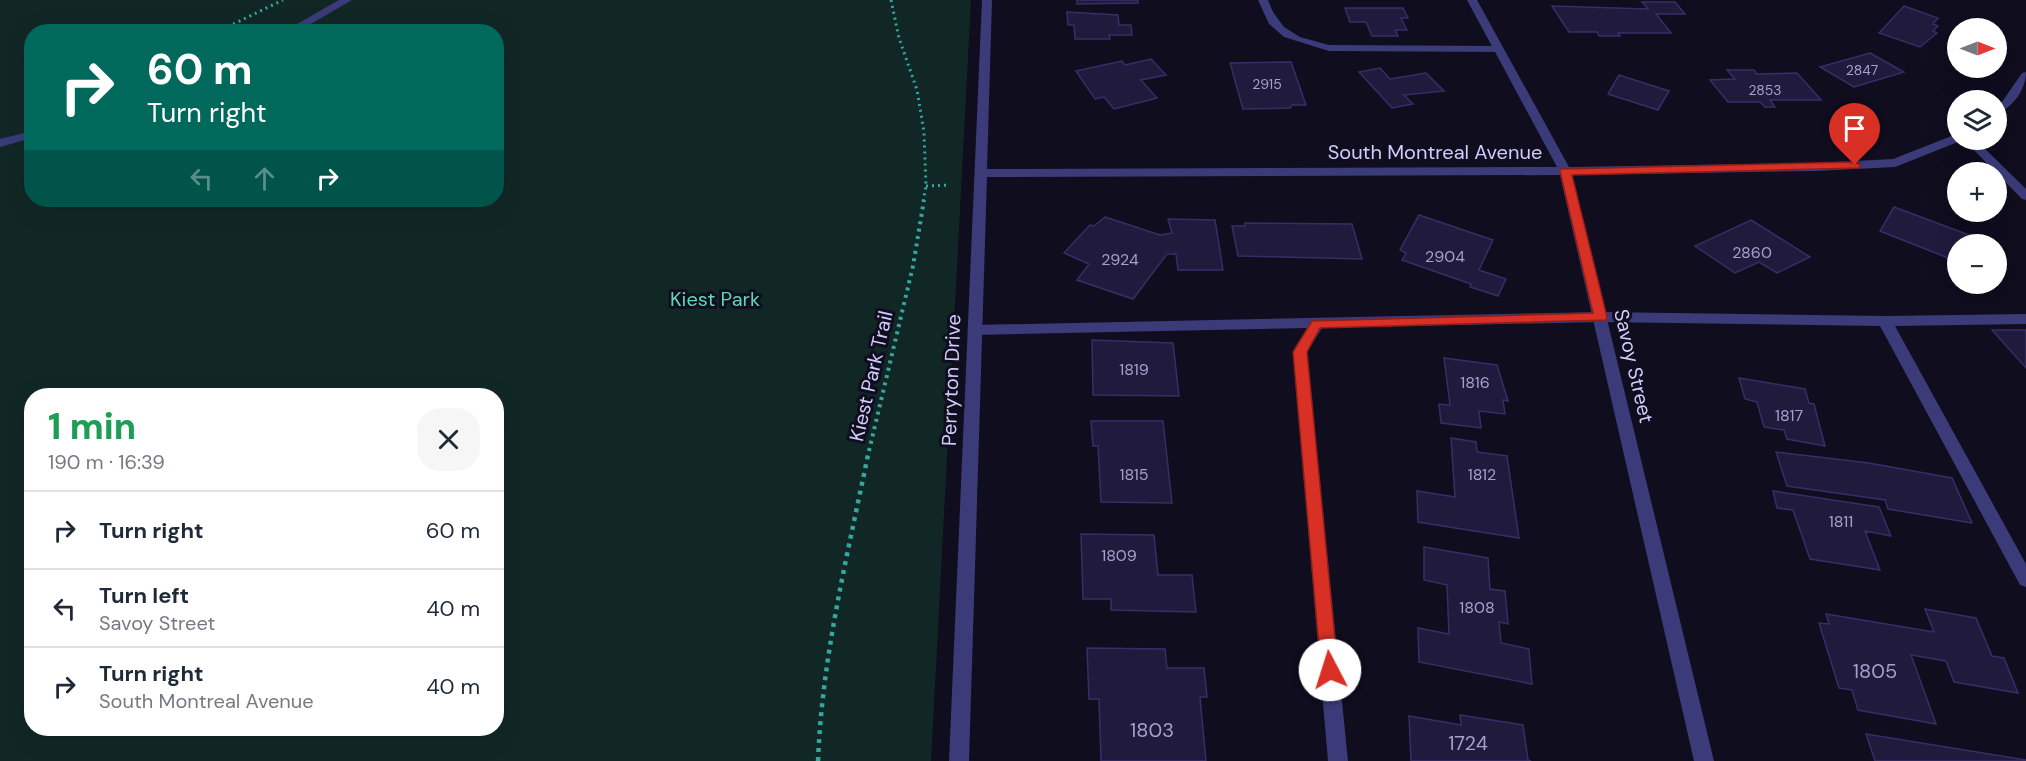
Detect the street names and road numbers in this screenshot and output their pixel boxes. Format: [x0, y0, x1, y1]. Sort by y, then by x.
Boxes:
street label: South Montreal Avenue [1328, 139, 1542, 165]
street label: Savoy Street [1608, 306, 1660, 426]
street label: Kiest Park Trail [843, 308, 899, 444]
street label: Perryton Drive [936, 314, 966, 446]

